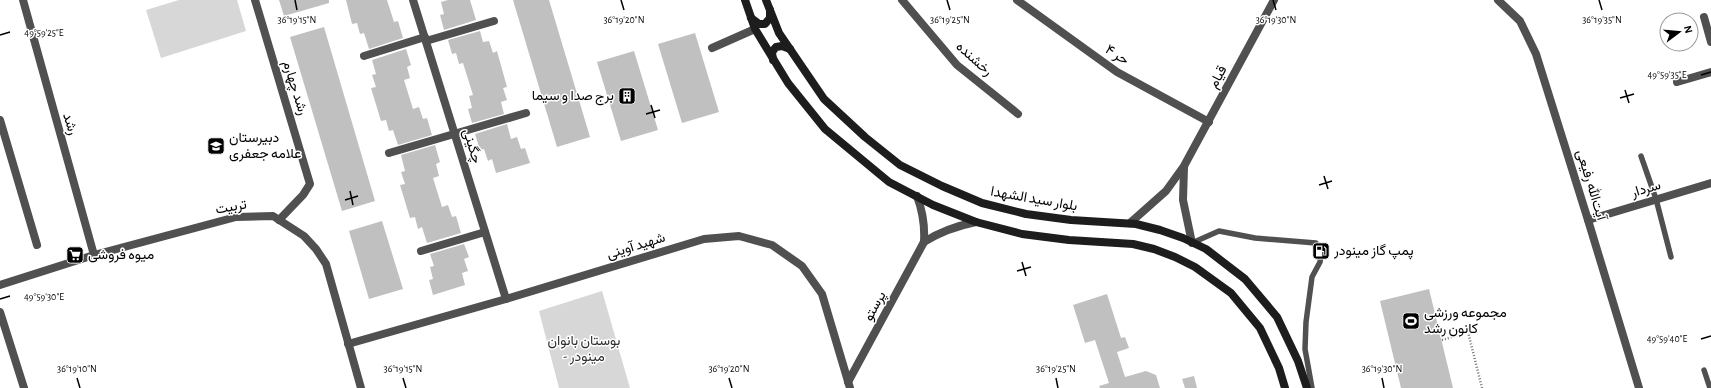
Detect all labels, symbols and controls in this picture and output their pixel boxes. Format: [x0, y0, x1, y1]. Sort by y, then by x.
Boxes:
north arrow [1659, 12, 1699, 52]
text: 36°19'15"N [278, 15, 316, 25]
text: 36°19'20"N [603, 15, 645, 25]
text: 36°19'25"N [930, 15, 970, 25]
text: 36°19'30"N [1256, 15, 1296, 25]
text: 36°19'35"N [1582, 15, 1622, 25]
text: N [1682, 24, 1694, 35]
text: 49°59'25"E [24, 28, 64, 38]
street label: رخشنده [952, 39, 995, 80]
street label: حر ۴ [1102, 42, 1131, 69]
street label: رشد چهارم [278, 59, 310, 118]
street label: قیام [1206, 63, 1231, 91]
text: 49°59'35"E [1648, 70, 1687, 80]
building icon: برج صدا و سیما [617, 86, 637, 106]
place label: برج صدا و سیما [532, 89, 614, 106]
street label: رشد [59, 111, 80, 137]
street label: چگینی [458, 127, 485, 166]
place label: دبیرستان علامه جعفری [229, 131, 301, 162]
school or university icon: دبیرستان علامه جعفری [206, 136, 226, 156]
street label: آیت‌الله رفیعی [1573, 147, 1611, 224]
street label: سردار [1629, 178, 1663, 201]
street label: بلوار سید الشهدا [989, 184, 1078, 215]
street label: تربیت [214, 197, 248, 218]
street label: شهید آوینی [605, 230, 667, 262]
fuel station icon: پمپ گاز مینودر [1311, 241, 1331, 261]
place label: پمپ گاز مینودر [1333, 243, 1414, 260]
supermarket icon: میوه فروشی [65, 245, 85, 265]
place label: میوه فروشی [88, 248, 154, 263]
street label: پرستو [861, 289, 891, 324]
text: 49°59'30"E [24, 292, 64, 302]
place label: مجموعه ورزشی کانون رشد [1424, 306, 1507, 337]
sports icon: مجموعه ورزشی کانون رشد [1401, 311, 1421, 331]
park label: بوستان بانوان - مینودر [548, 334, 620, 365]
text: 49°59'40"E [1647, 334, 1688, 344]
text: 36°19'10"N [57, 364, 97, 374]
text: 36°19'15"N [384, 364, 422, 374]
text: 36°19'20"N [708, 364, 750, 374]
text: 36°19'25"N [1036, 364, 1076, 374]
text: 36°19'30"N [1362, 364, 1402, 374]

